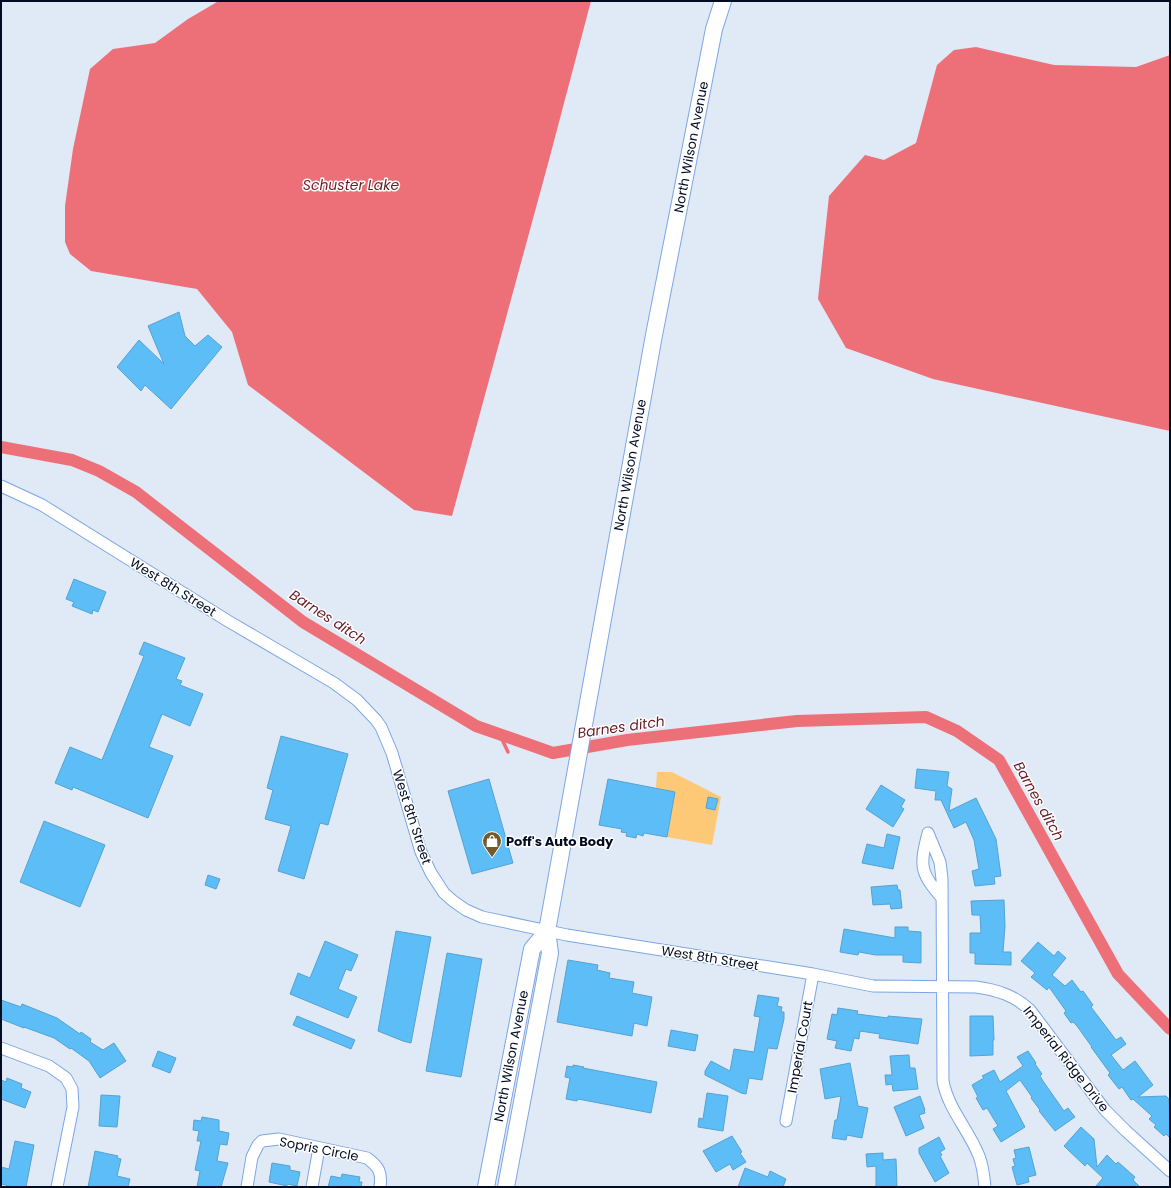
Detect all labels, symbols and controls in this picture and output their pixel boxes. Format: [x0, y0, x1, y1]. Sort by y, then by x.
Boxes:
street label: North Wilson Avenue [669, 80, 713, 214]
water label: Schuster Lake [303, 175, 400, 195]
street label: North Wilson Avenue [609, 398, 651, 532]
street label: West 8th Street [126, 553, 220, 621]
water label: Barnes ditch [286, 585, 370, 649]
water label: Barnes ditch [576, 711, 666, 743]
water label: Barnes ditch [1009, 758, 1069, 844]
street label: West 8th Street [388, 767, 436, 867]
shop icon: Poff's Auto Body [481, 830, 503, 858]
place label: Poff's Auto Body [506, 832, 614, 851]
street label: West 8th Street [660, 941, 760, 975]
street label: North Wilson Avenue [489, 989, 533, 1123]
street label: Imperial Court [783, 999, 817, 1095]
street label: Imperial Ridge Drive [1019, 1002, 1113, 1116]
street label: Sopris Circle [278, 1132, 360, 1166]

